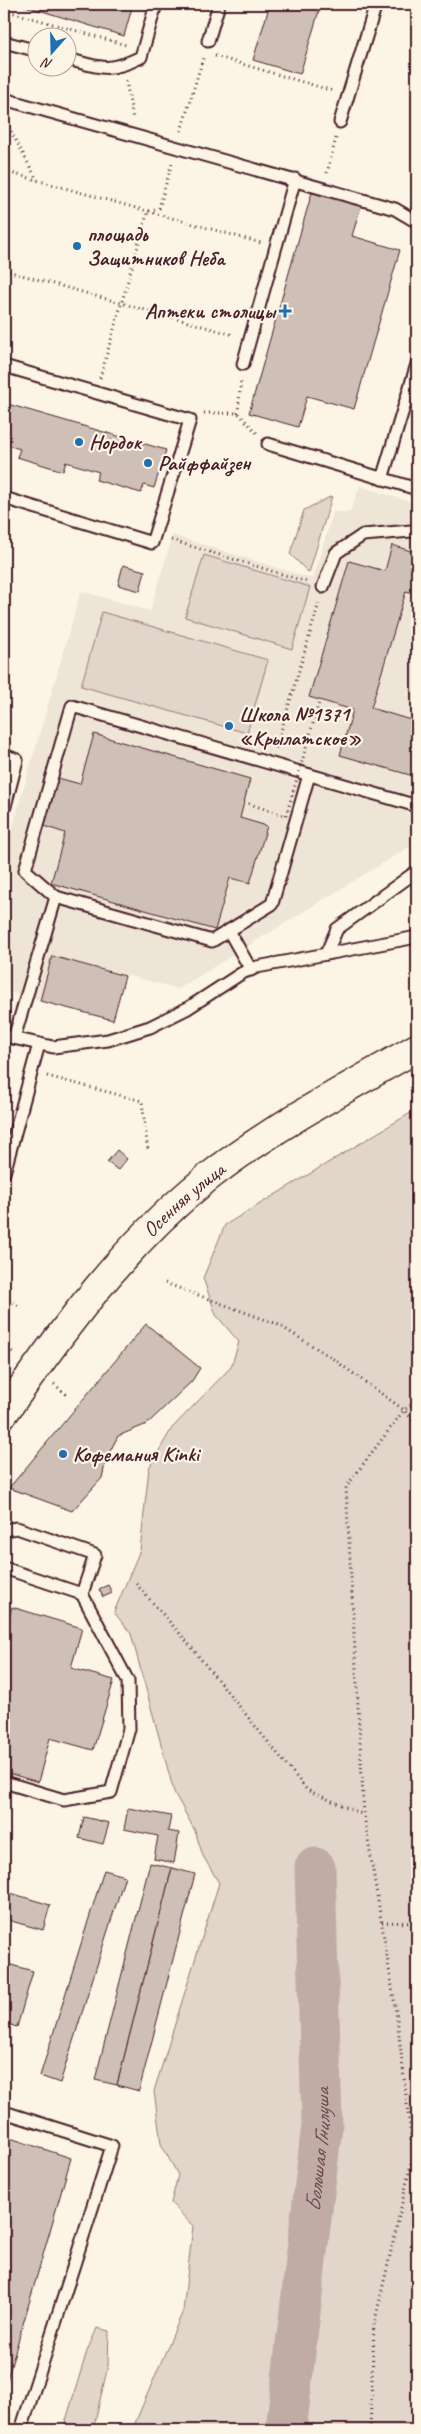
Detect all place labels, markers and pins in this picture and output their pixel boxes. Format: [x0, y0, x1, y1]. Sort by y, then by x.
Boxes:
place label: площадь Защитников Неба [87, 221, 226, 271]
marker: площадь Защитников Неба [71, 240, 83, 252]
place label: Аптеки столицы [145, 298, 277, 324]
marker: Аптеки столицы [279, 305, 291, 317]
place label: Нордок [89, 429, 142, 455]
marker: Нордок [73, 436, 85, 448]
place label: Райффайзен [158, 450, 252, 477]
marker: Райффайзен [142, 457, 154, 469]
place label: Школа №1371 «Крылатское» [239, 701, 361, 751]
marker: Школа №1371 «Крылатское» [223, 720, 235, 732]
place label: Кофемания Kinki [73, 1441, 202, 1467]
marker: Кофемания Kinki [57, 1448, 69, 1460]

